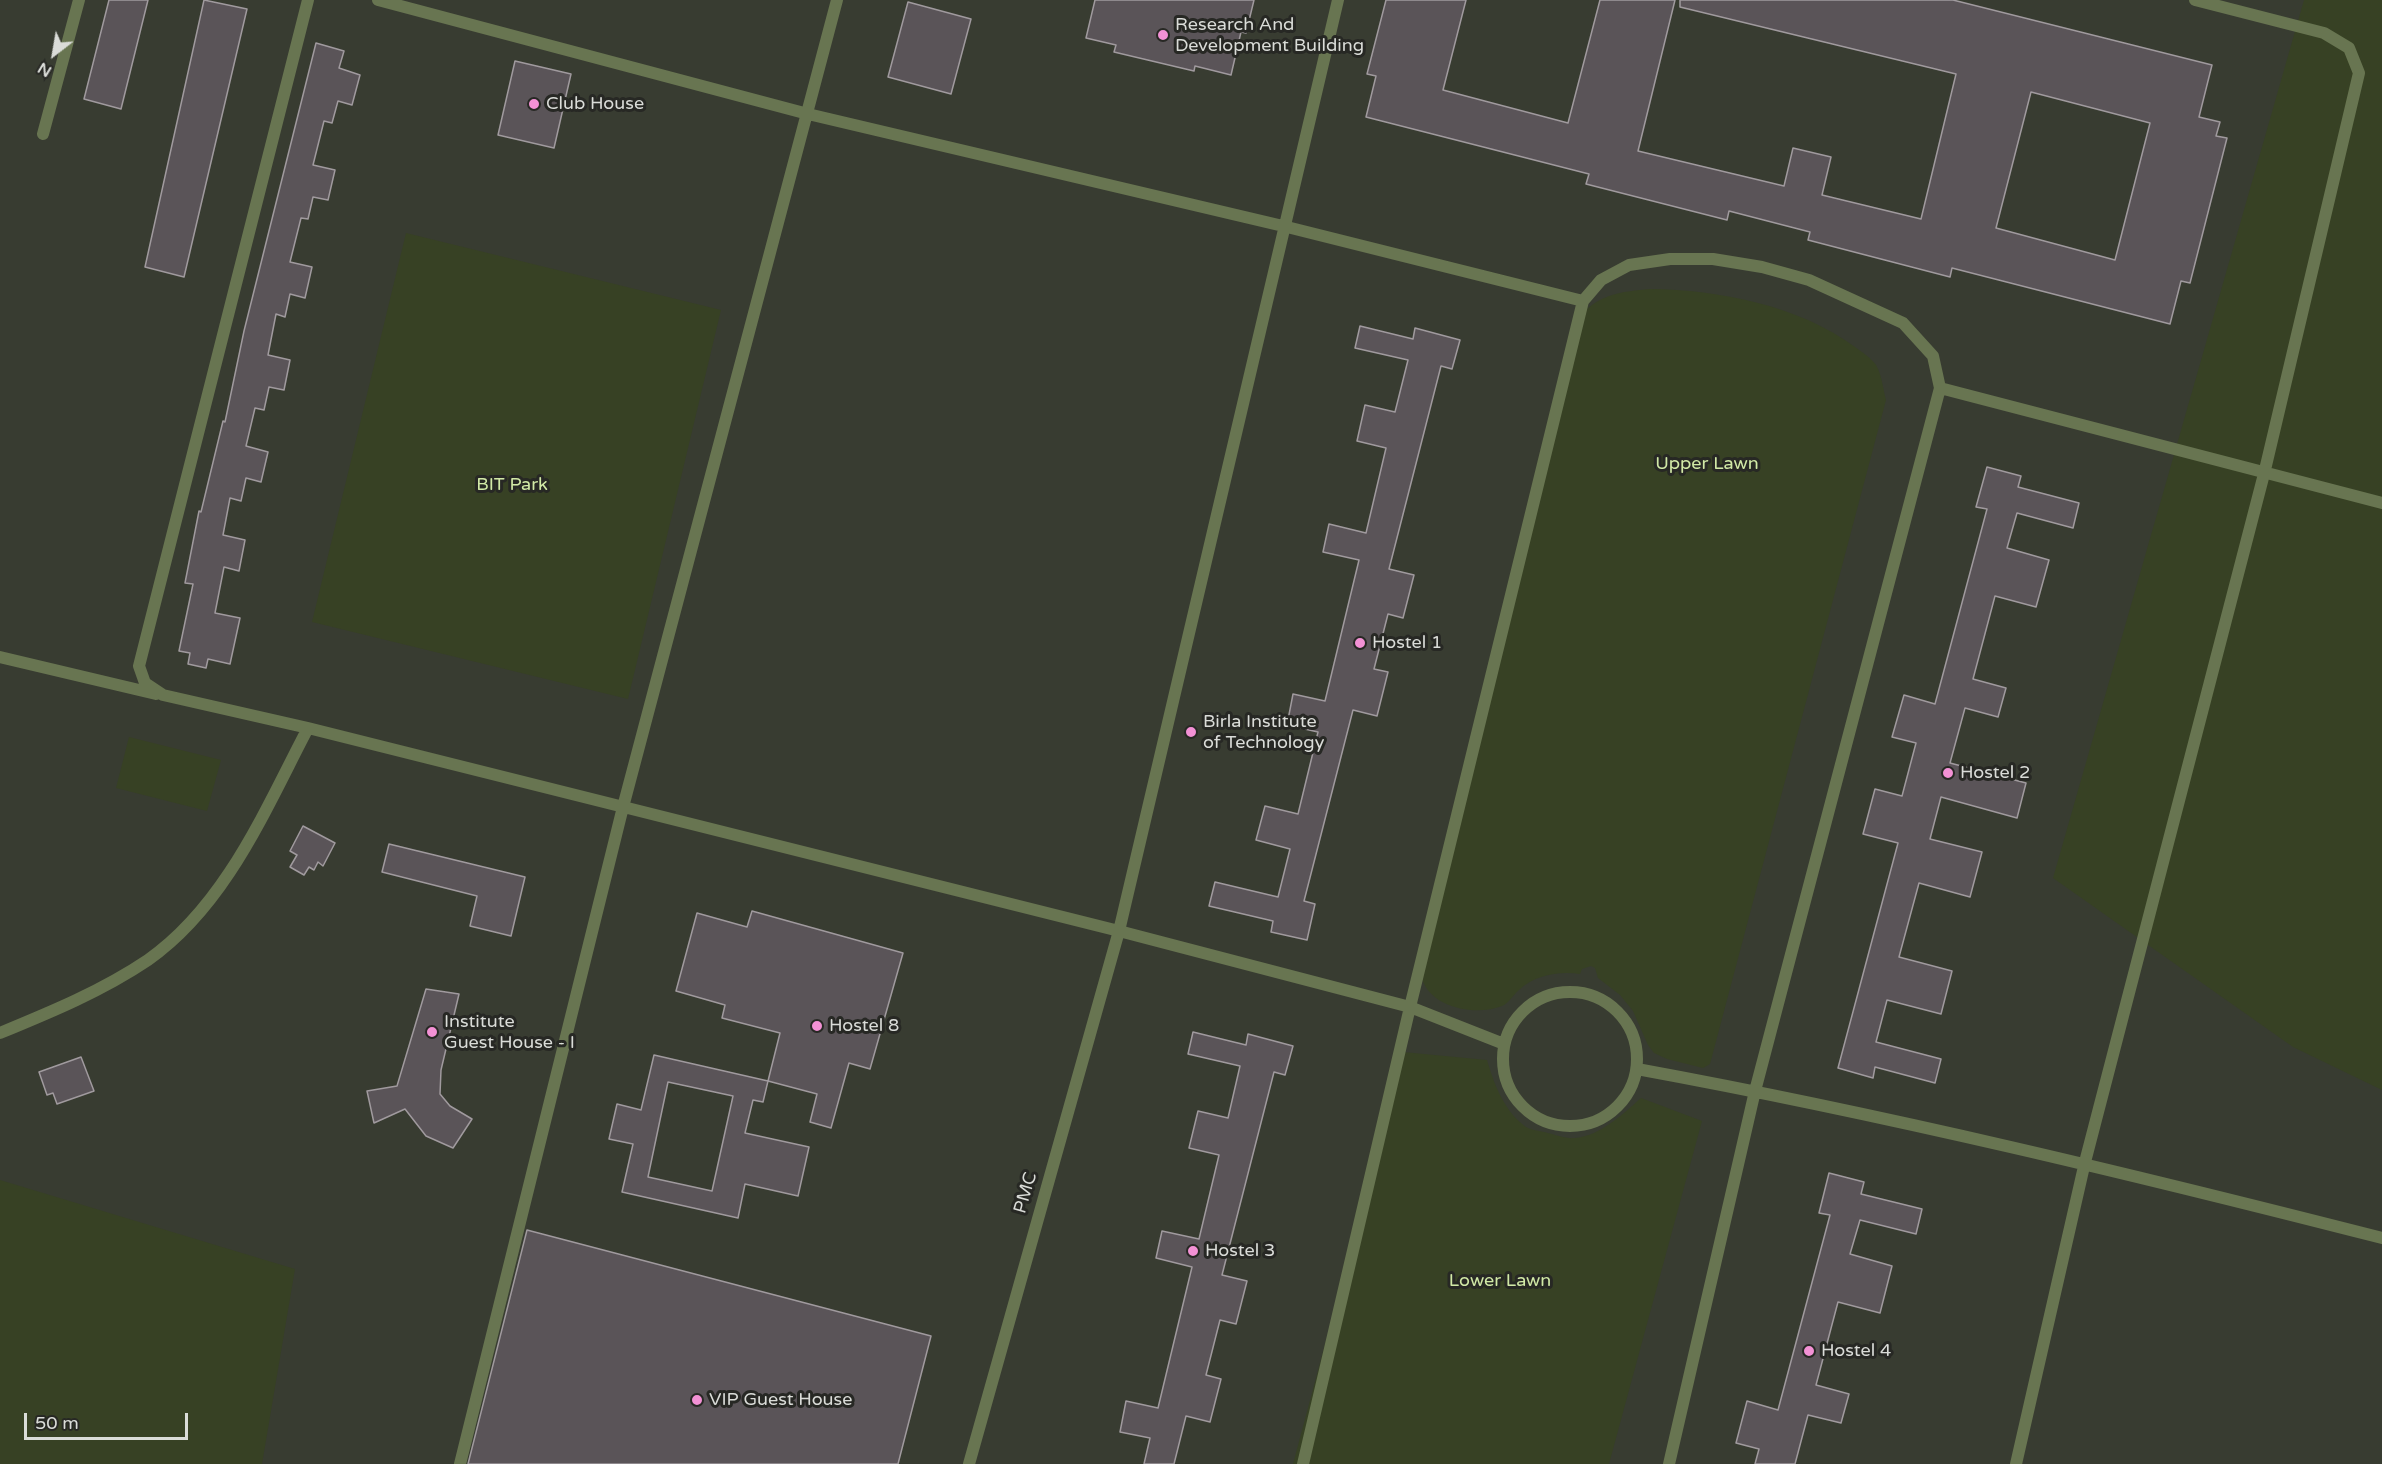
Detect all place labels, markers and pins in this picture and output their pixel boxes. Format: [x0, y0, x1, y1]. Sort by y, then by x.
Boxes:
place label: Research And Development Building [1175, 14, 1364, 57]
marker: Research And Development Building [1156, 28, 1170, 42]
place label: Club House [546, 93, 644, 115]
marker: Club House [527, 97, 541, 111]
place label: Hostel 1 [1372, 632, 1442, 654]
marker: Hostel 1 [1353, 636, 1367, 650]
place label: Birla Institute of Technology [1203, 711, 1324, 754]
marker: Birla Institute of Technology [1184, 725, 1198, 739]
place label: Hostel 2 [1960, 762, 2030, 784]
marker: Hostel 2 [1941, 766, 1955, 780]
place label: Institute Guest House - I [444, 1011, 575, 1054]
place label: Hostel 8 [829, 1015, 899, 1037]
marker: Hostel 8 [810, 1019, 824, 1033]
marker: Institute Guest House - I [425, 1025, 439, 1039]
place label: Hostel 3 [1205, 1240, 1275, 1262]
marker: Hostel 3 [1186, 1244, 1200, 1258]
place label: Hostel 4 [1821, 1340, 1891, 1362]
marker: Hostel 4 [1802, 1344, 1816, 1358]
place label: VIP Guest House [709, 1389, 852, 1411]
marker: VIP Guest House [690, 1393, 704, 1407]

